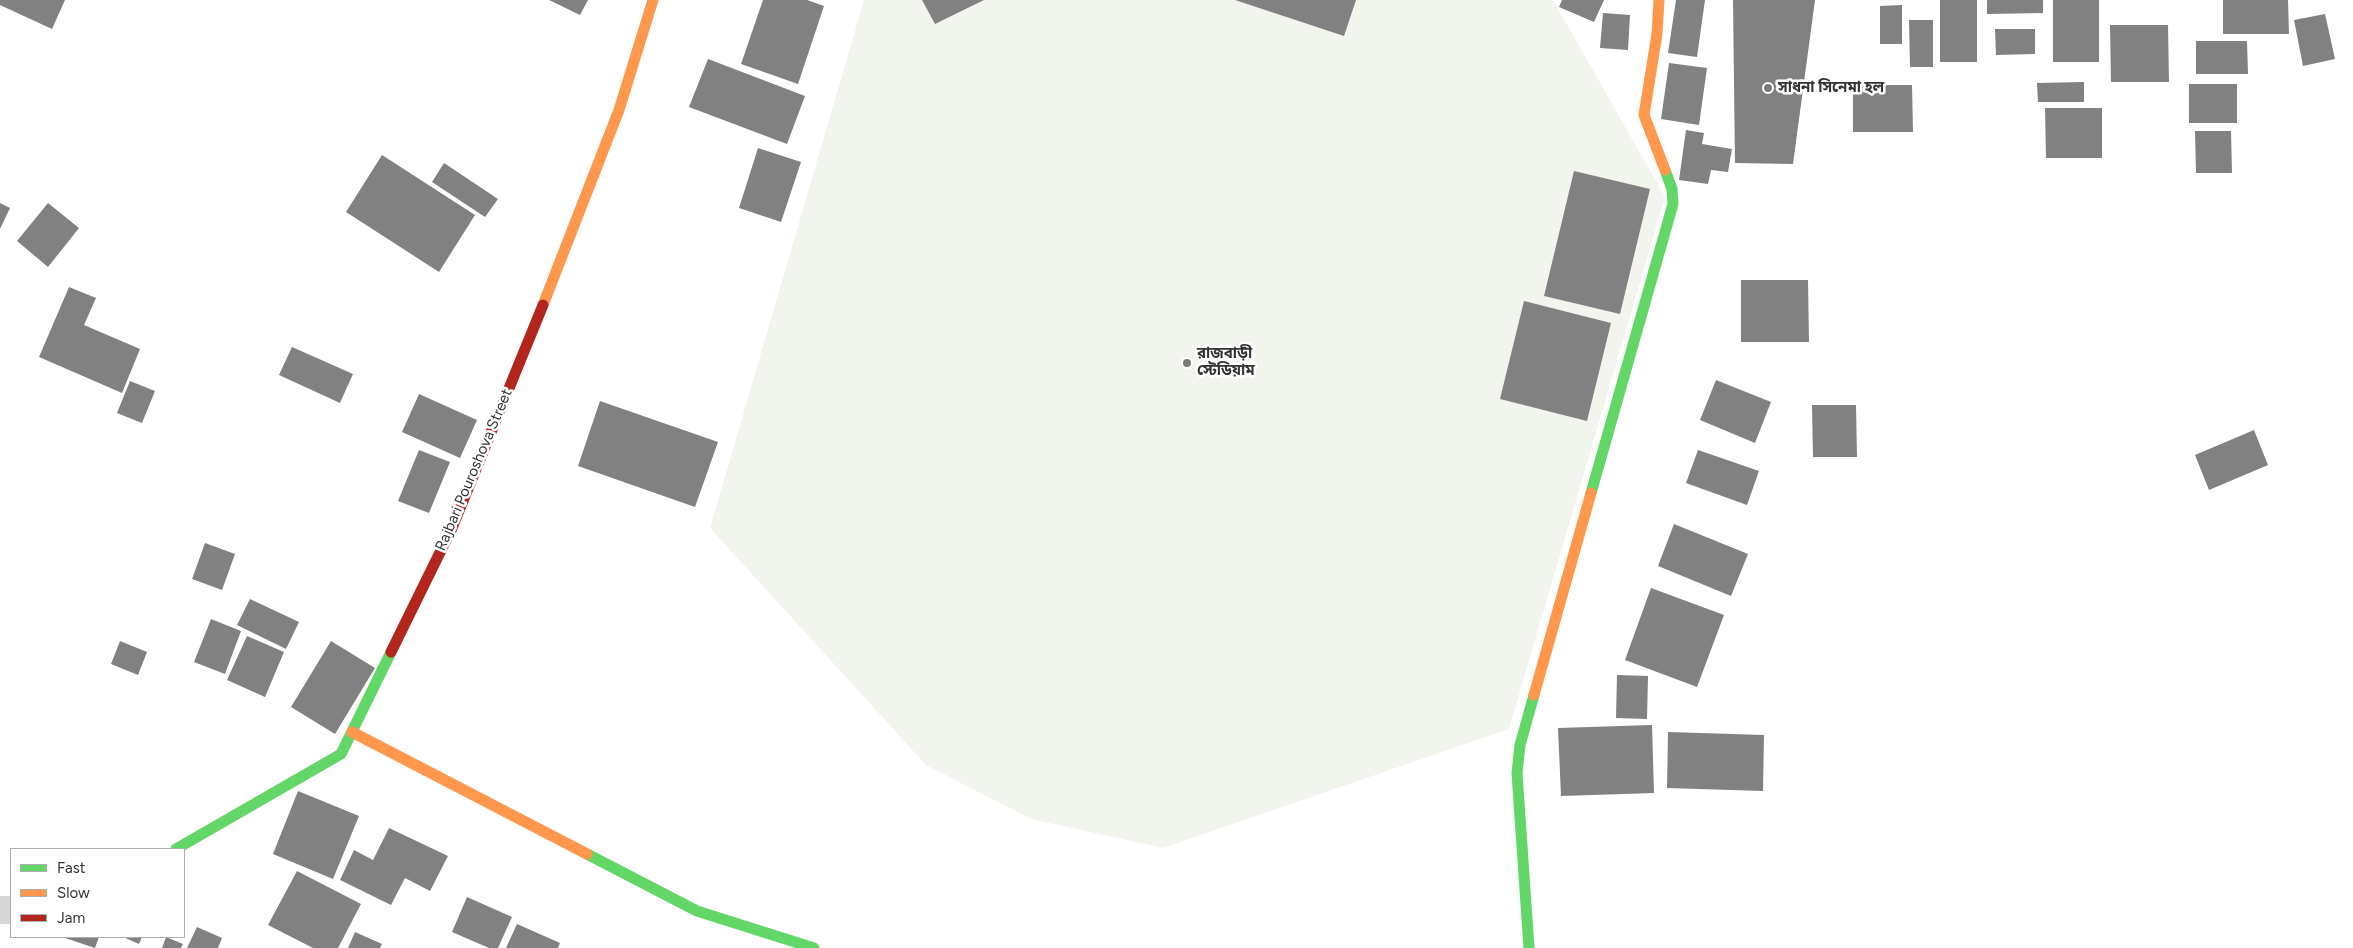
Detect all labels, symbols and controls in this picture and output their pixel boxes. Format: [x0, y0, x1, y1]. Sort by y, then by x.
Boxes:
place label: সাধনা সিনেমা হল [1778, 79, 1884, 97]
marker: সাধনা সিনেমা হল [1762, 82, 1774, 94]
place label: রাজবাড়ী স্টেডিয়াম [1197, 345, 1255, 380]
marker: রাজবাড়ী স্টেডিয়াম [1181, 357, 1193, 369]
street label: Rajbari Pouroshova Street [432, 386, 516, 554]
legend [10, 848, 185, 938]
text: Fast [57, 859, 85, 877]
text: Slow [57, 884, 90, 902]
text: Jam [57, 909, 85, 927]

